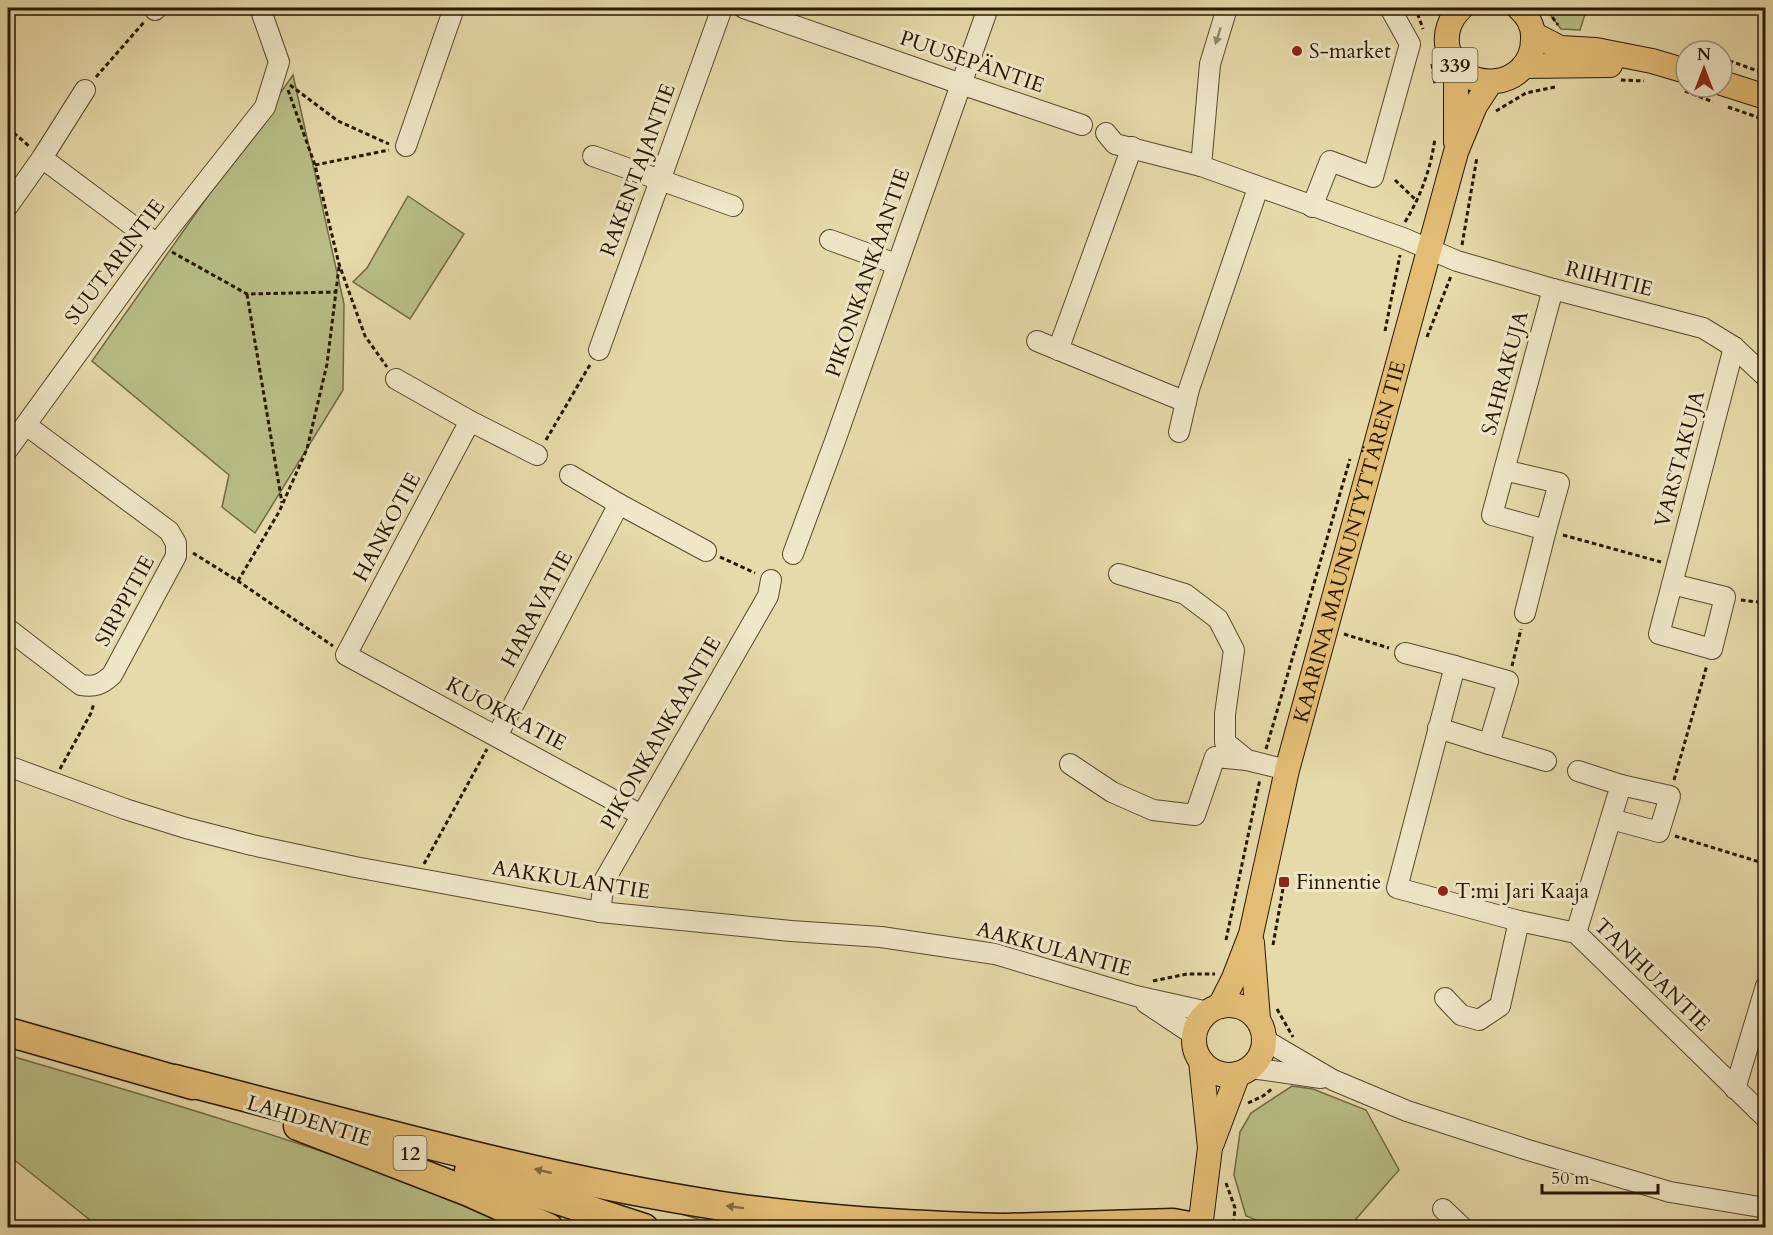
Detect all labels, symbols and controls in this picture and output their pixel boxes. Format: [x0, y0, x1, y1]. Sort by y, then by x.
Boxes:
street label: PUUSEPÄNTIE [896, 24, 1048, 100]
one-way arrow [1213, 27, 1222, 45]
place label: S-market [1309, 37, 1391, 66]
north arrow [1674, 39, 1734, 99]
marker: S-market [1290, 44, 1304, 58]
text: N [1697, 44, 1711, 66]
road number: 339 [1432, 48, 1478, 82]
street label: RAKENTAJANTIE [593, 80, 683, 260]
street label: PIKONKANKAANTIE [819, 165, 917, 381]
street label: SUUTARINTIE [58, 193, 172, 331]
street label: RIIHITIE [1562, 254, 1656, 304]
street label: SAHRAKUJA [1475, 308, 1535, 438]
street label: KAARINA MAUNUNTYTTÄREN TIE [1286, 357, 1413, 726]
street label: VARSTAKUJA [1648, 387, 1712, 531]
street label: HANKOTIE [346, 467, 428, 587]
street label: HARAVATIE [494, 546, 580, 672]
street label: SIRPPITIE [88, 550, 162, 652]
street label: PIKONKANKAANTIE [594, 631, 728, 835]
street label: KUOKKATIE [441, 670, 571, 758]
street label: AAKKULANTIE [490, 853, 652, 907]
place label: Finnentie [1296, 868, 1381, 897]
marker: Finnentie [1277, 875, 1291, 889]
place label: T:mi Jari Kaaja [1455, 877, 1589, 906]
marker: T:mi Jari Kaaja [1436, 884, 1450, 898]
street label: TANHUANTIE [1587, 912, 1717, 1038]
street label: AAKKULANTIE [973, 914, 1135, 984]
street label: LAHDENTIE [243, 1088, 375, 1154]
road number: 12 [394, 1136, 426, 1170]
scale bar [1542, 1157, 1658, 1195]
one-way arrow [534, 1166, 552, 1176]
text: 50 m [1551, 1166, 1590, 1191]
one-way arrow [725, 1203, 744, 1212]

